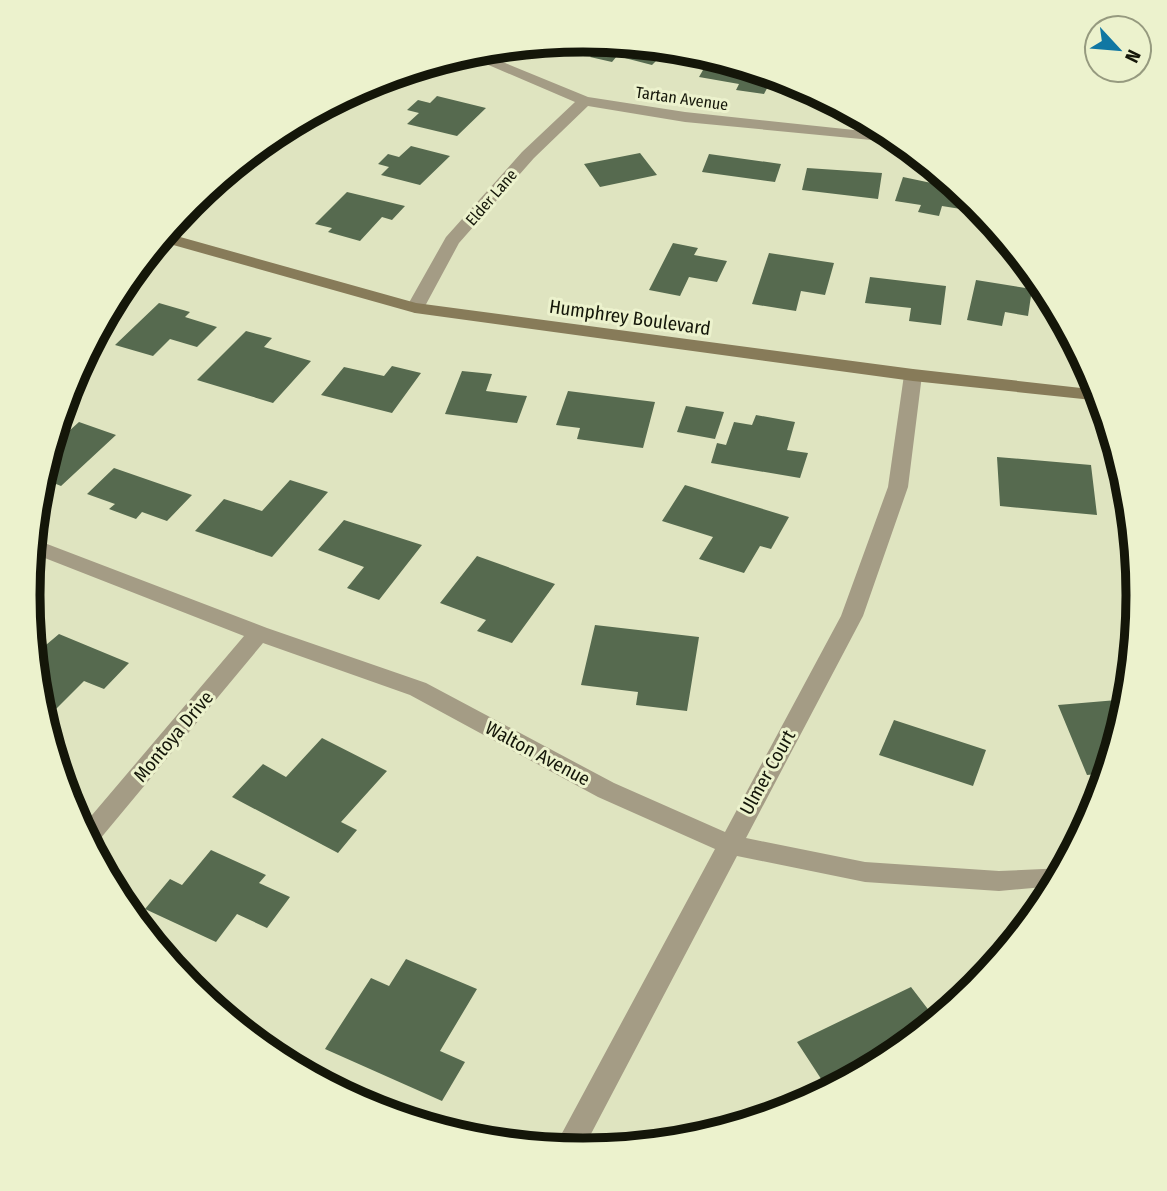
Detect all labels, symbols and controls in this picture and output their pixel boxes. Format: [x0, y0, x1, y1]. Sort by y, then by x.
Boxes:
north arrow [1083, 14, 1153, 84]
text: N [1120, 46, 1146, 66]
street label: Tartan Avenue [634, 83, 730, 114]
street label: Elder Lane [462, 165, 521, 229]
street label: Humphrey Boulevard [548, 295, 712, 340]
street label: Montoya Drive [129, 686, 218, 786]
street label: Walton Avenue [481, 716, 594, 791]
street label: Ulmer Court [735, 725, 800, 819]

